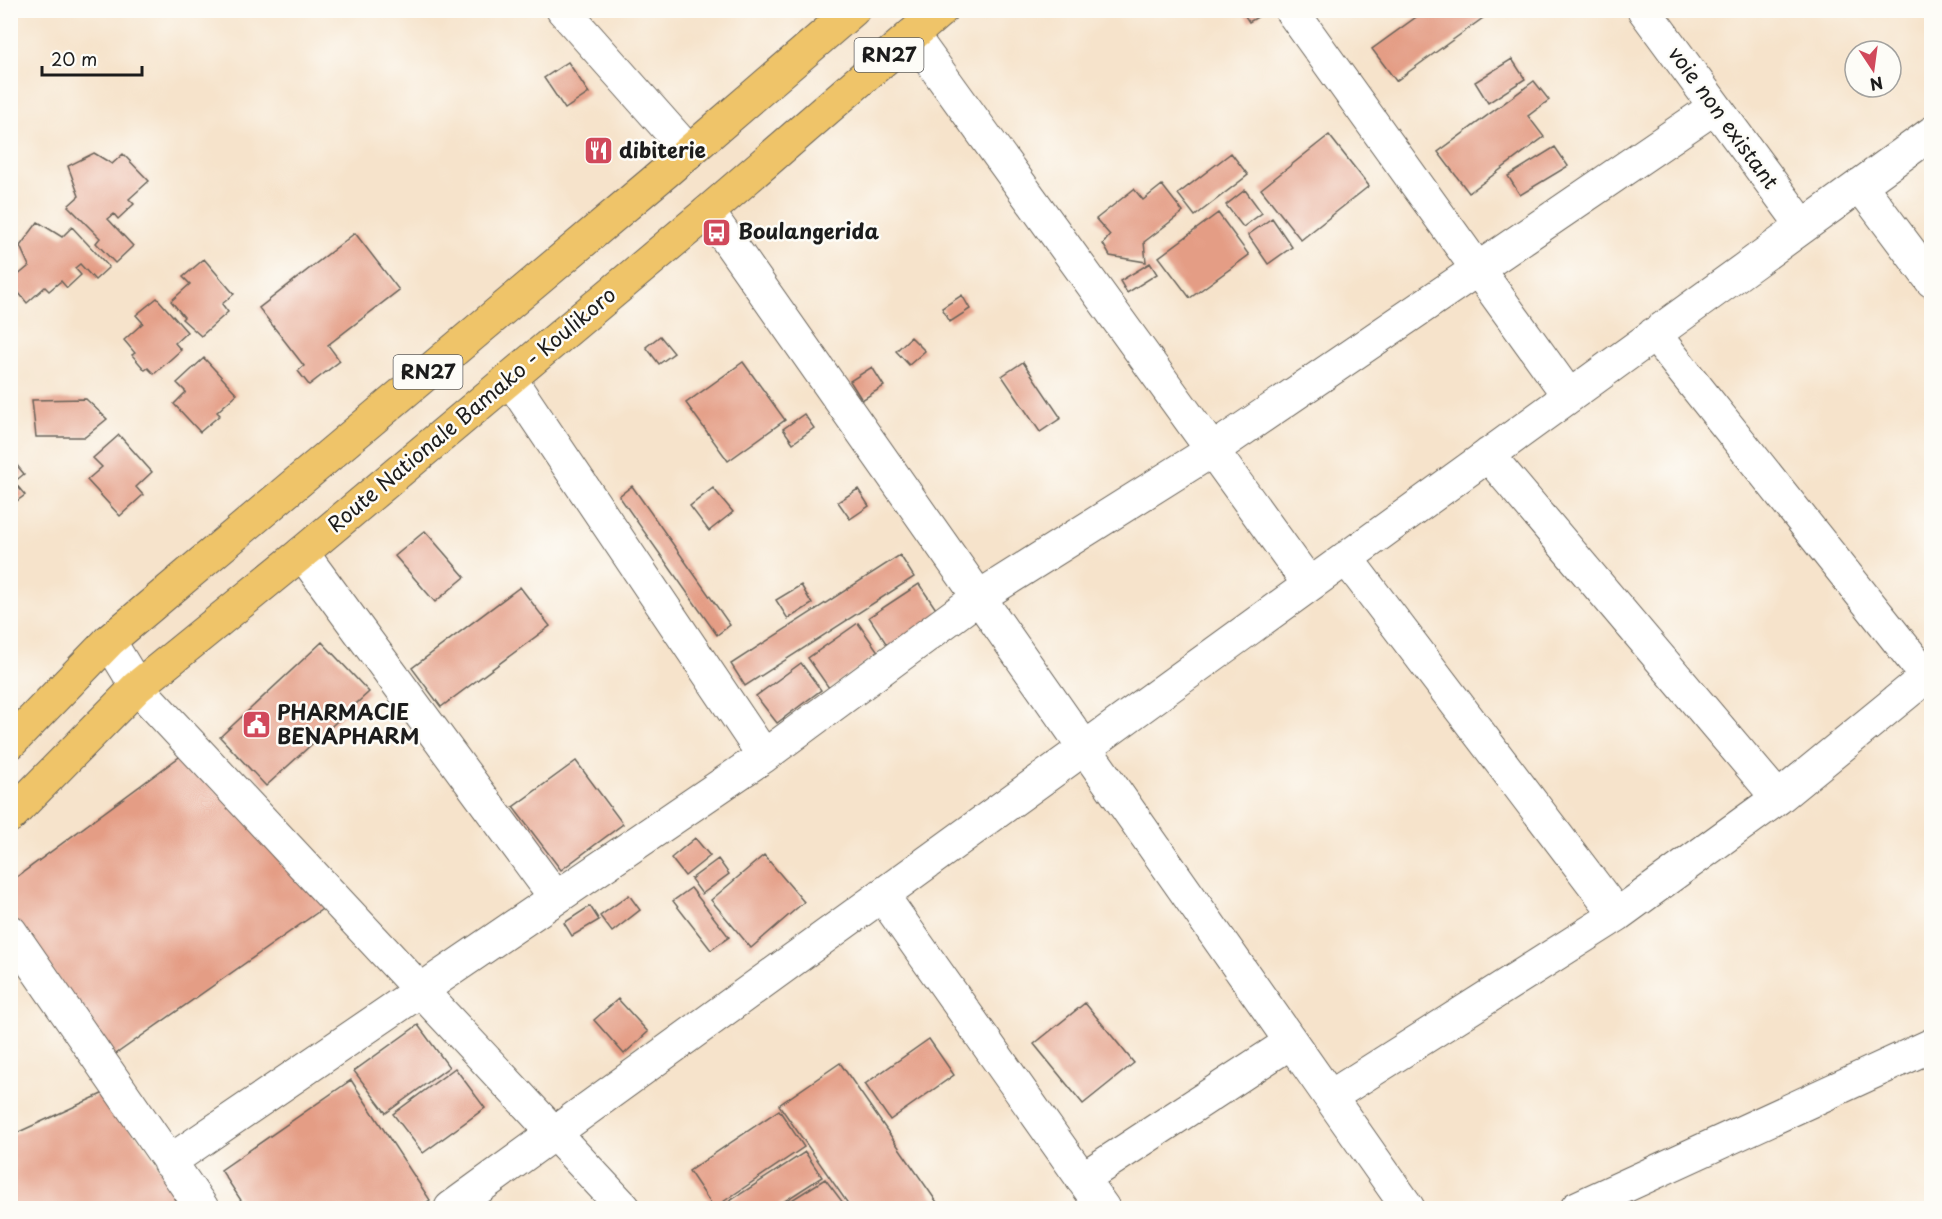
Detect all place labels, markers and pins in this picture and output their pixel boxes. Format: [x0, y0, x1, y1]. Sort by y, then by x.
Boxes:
place label: dibiterie [619, 133, 706, 165]
restaurant icon: dibiterie [582, 135, 614, 167]
place label: Boulangerida [738, 214, 879, 246]
bus stop icon: Boulangerida [701, 216, 733, 248]
place label: PHARMACIE BENAPHARM [277, 695, 419, 751]
public building icon: PHARMACIE BENAPHARM [240, 709, 272, 741]

